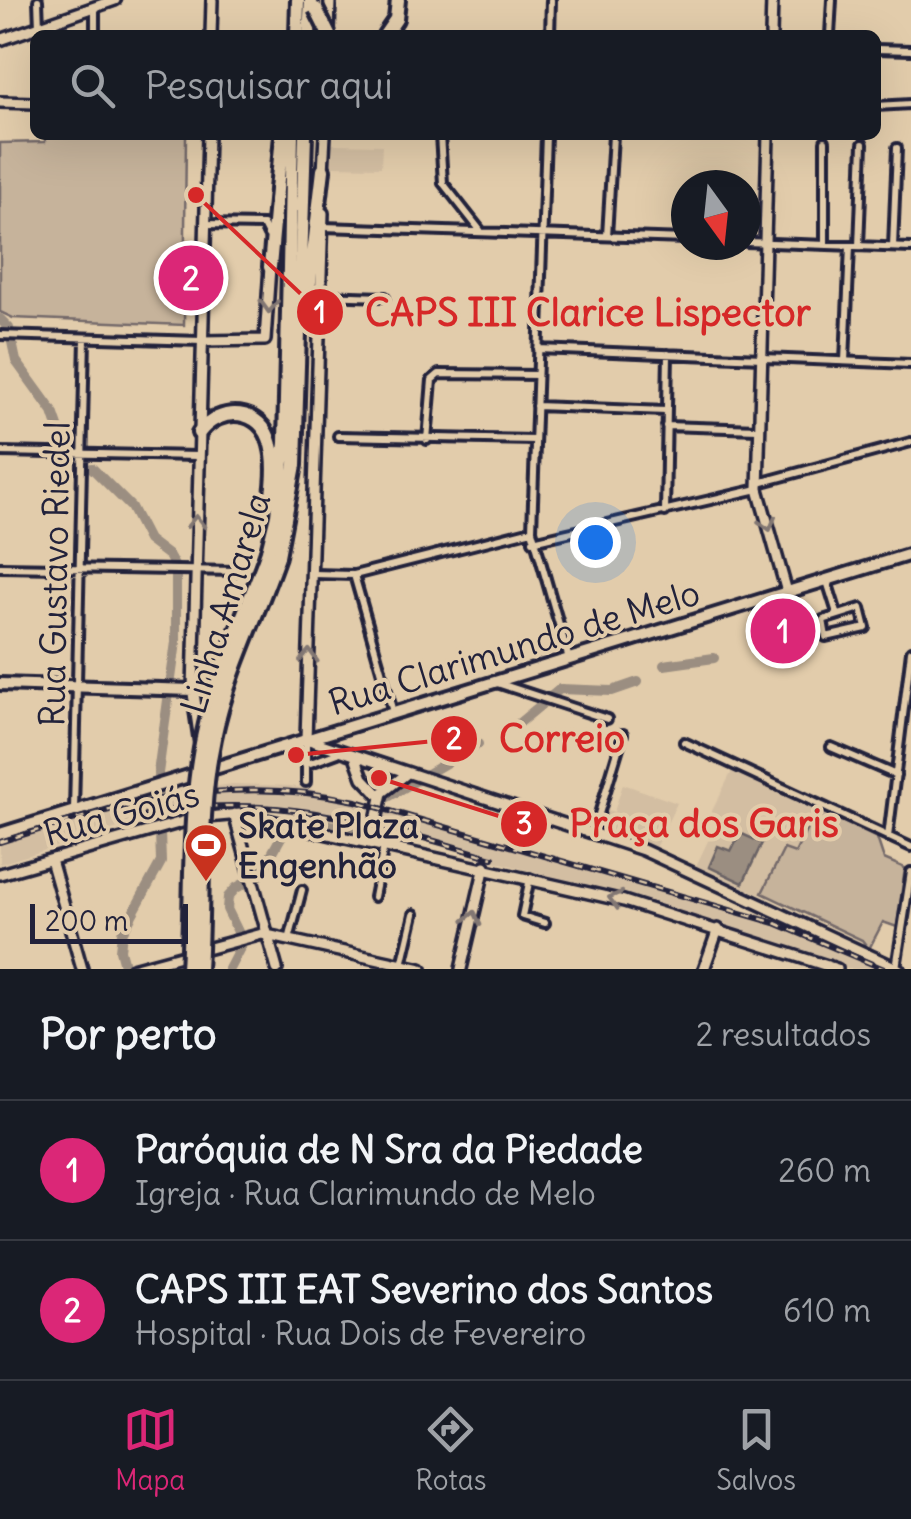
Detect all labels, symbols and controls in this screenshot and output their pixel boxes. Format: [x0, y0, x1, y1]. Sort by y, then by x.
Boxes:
search box [30, 30, 881, 140]
icon: search [65, 58, 120, 113]
text: Pesquisar aqui [145, 62, 393, 109]
north arrow [671, 170, 761, 260]
pin: 2 [158, 240, 224, 316]
callout: CAPS III Clarice Lispector [295, 278, 831, 346]
text: CAPS III Clarice Lispector [365, 289, 812, 336]
text: 1 [314, 293, 326, 331]
one-way arrow [258, 299, 279, 315]
street label: Rua Gustavo Riedel [29, 421, 79, 727]
street label: Linha Amarela [171, 487, 279, 719]
one-way arrow [186, 514, 207, 530]
one-way arrow [756, 515, 777, 532]
your location [570, 517, 621, 568]
street label: Rua Clarimundo de Melo [323, 570, 705, 724]
pin: 1 [750, 594, 816, 668]
one-way arrow [298, 648, 319, 664]
callout: Correio [429, 705, 645, 773]
text: Correio [499, 715, 625, 762]
text: 2 [446, 719, 462, 757]
street label: Rua Goiás [38, 771, 204, 855]
callout: Praça dos Garis [499, 790, 859, 858]
text: Praça dos Garis [569, 800, 839, 847]
place label: Skate Plaza Engenhão [238, 803, 419, 887]
text: 3 [515, 804, 533, 842]
sports icon: Skate Plaza Engenhão [183, 822, 229, 883]
one-way arrow [607, 890, 624, 911]
scale bar [30, 899, 188, 944]
text: 200 m [45, 903, 128, 939]
one-way arrow [461, 910, 482, 927]
text: Por perto [40, 1008, 217, 1060]
text: 2 resultados [696, 1014, 871, 1055]
text: Paróquia de N Sra da Piedade [135, 1126, 643, 1173]
text: 1 [66, 1150, 79, 1191]
text: 260 m [778, 1150, 871, 1191]
text: Igreja · Rua Clarimundo de Melo [135, 1173, 596, 1214]
text: CAPS III EAT Severino dos Santos [135, 1266, 713, 1313]
text: 2 [64, 1290, 81, 1331]
text: 610 m [783, 1290, 871, 1331]
text: Hospital · Rua Dois de Fevereiro [135, 1313, 586, 1354]
tab: Mapa [115, 1402, 185, 1498]
tab: Rotas [415, 1402, 486, 1498]
tab: Salvos [716, 1402, 796, 1498]

